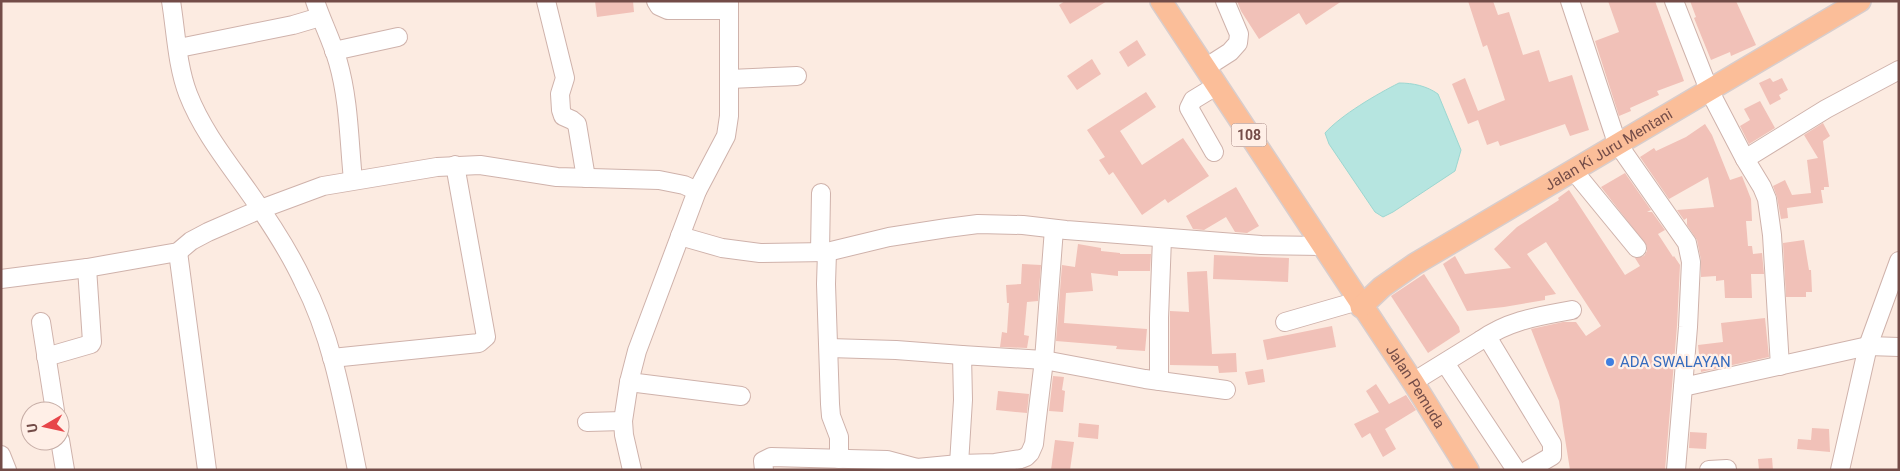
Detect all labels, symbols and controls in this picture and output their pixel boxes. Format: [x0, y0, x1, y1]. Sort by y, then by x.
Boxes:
street label: Jalan Ki Juru Mentani [1541, 105, 1676, 194]
road number: 108 [1232, 124, 1266, 146]
street label: Jalan Pemuda [1382, 341, 1449, 432]
place label: ADA SWALAYAN [1620, 353, 1731, 371]
marker: ADA SWALAYAN [1604, 356, 1616, 368]
north arrow [20, 401, 70, 451]
text: U [24, 422, 41, 434]

